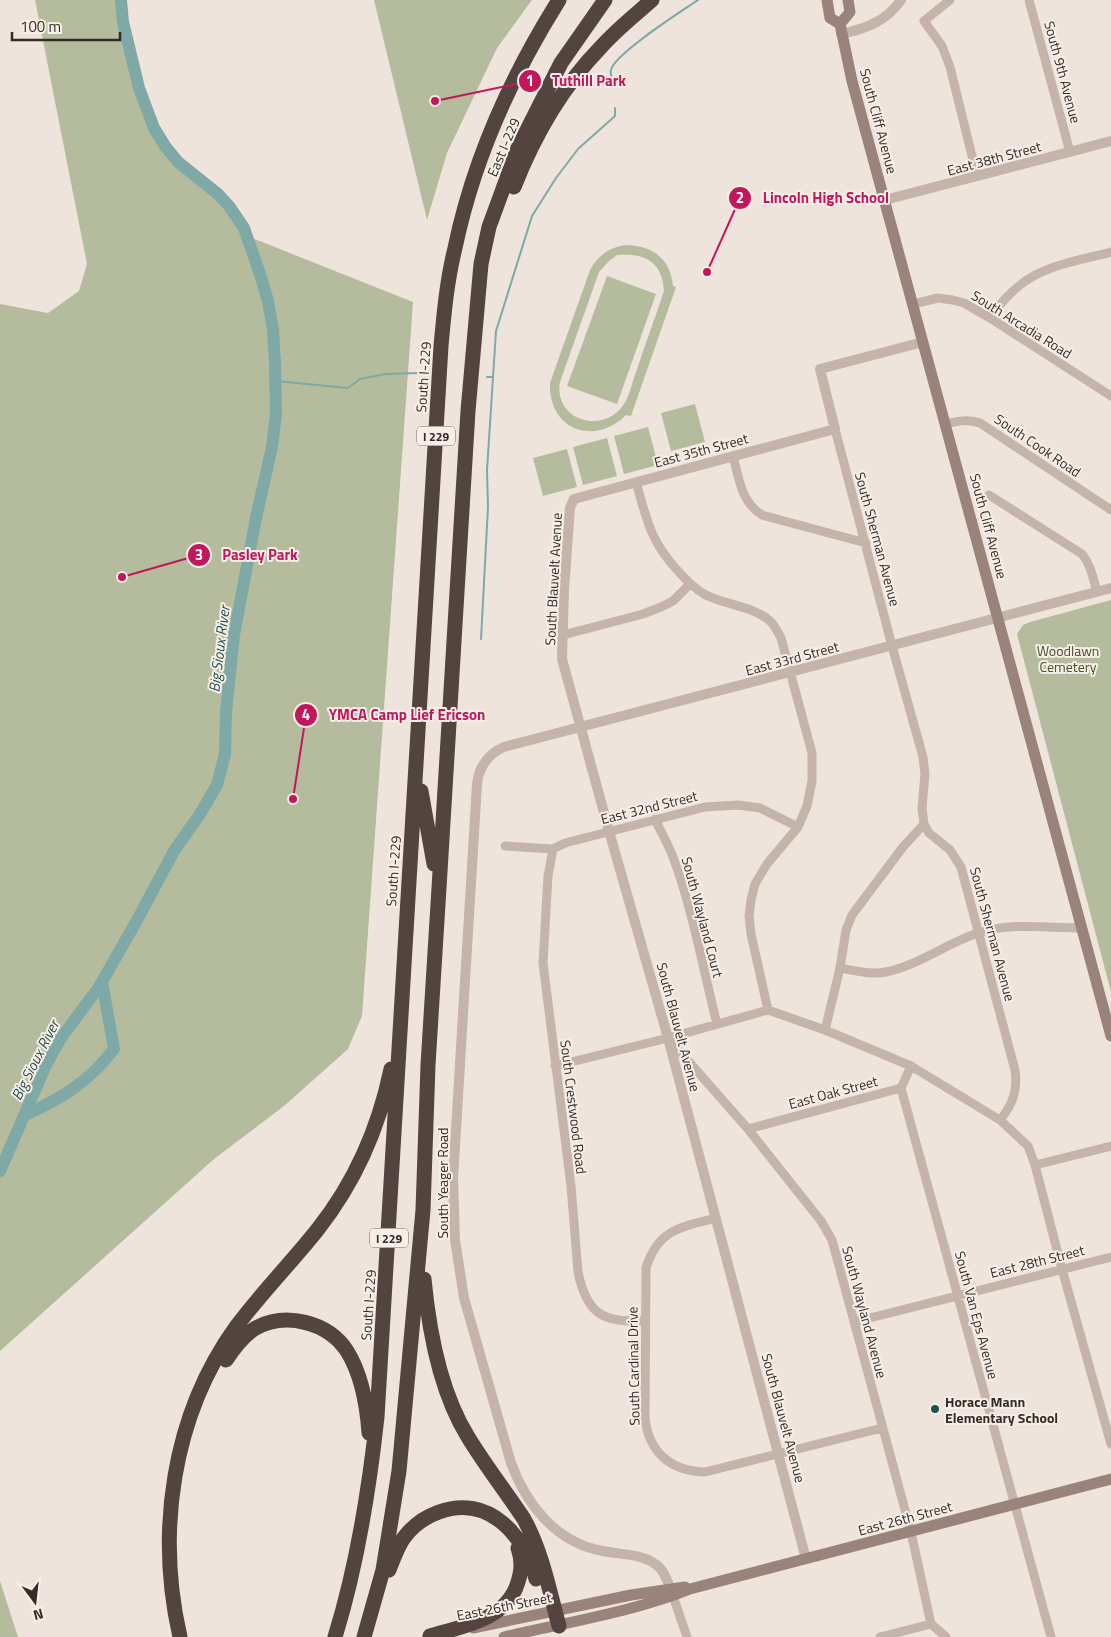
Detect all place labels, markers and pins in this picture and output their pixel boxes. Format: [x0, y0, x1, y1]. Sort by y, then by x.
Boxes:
callout: Tuthill Park [517, 66, 636, 96]
callout: Lincoln High School [728, 183, 899, 213]
callout: Pasley Park [187, 540, 308, 570]
callout: YMCA Camp Lief Ericson [293, 700, 495, 730]
place label: Horace Mann Elementary School [945, 1391, 1058, 1428]
marker: Horace Mann Elementary School [929, 1403, 941, 1415]

